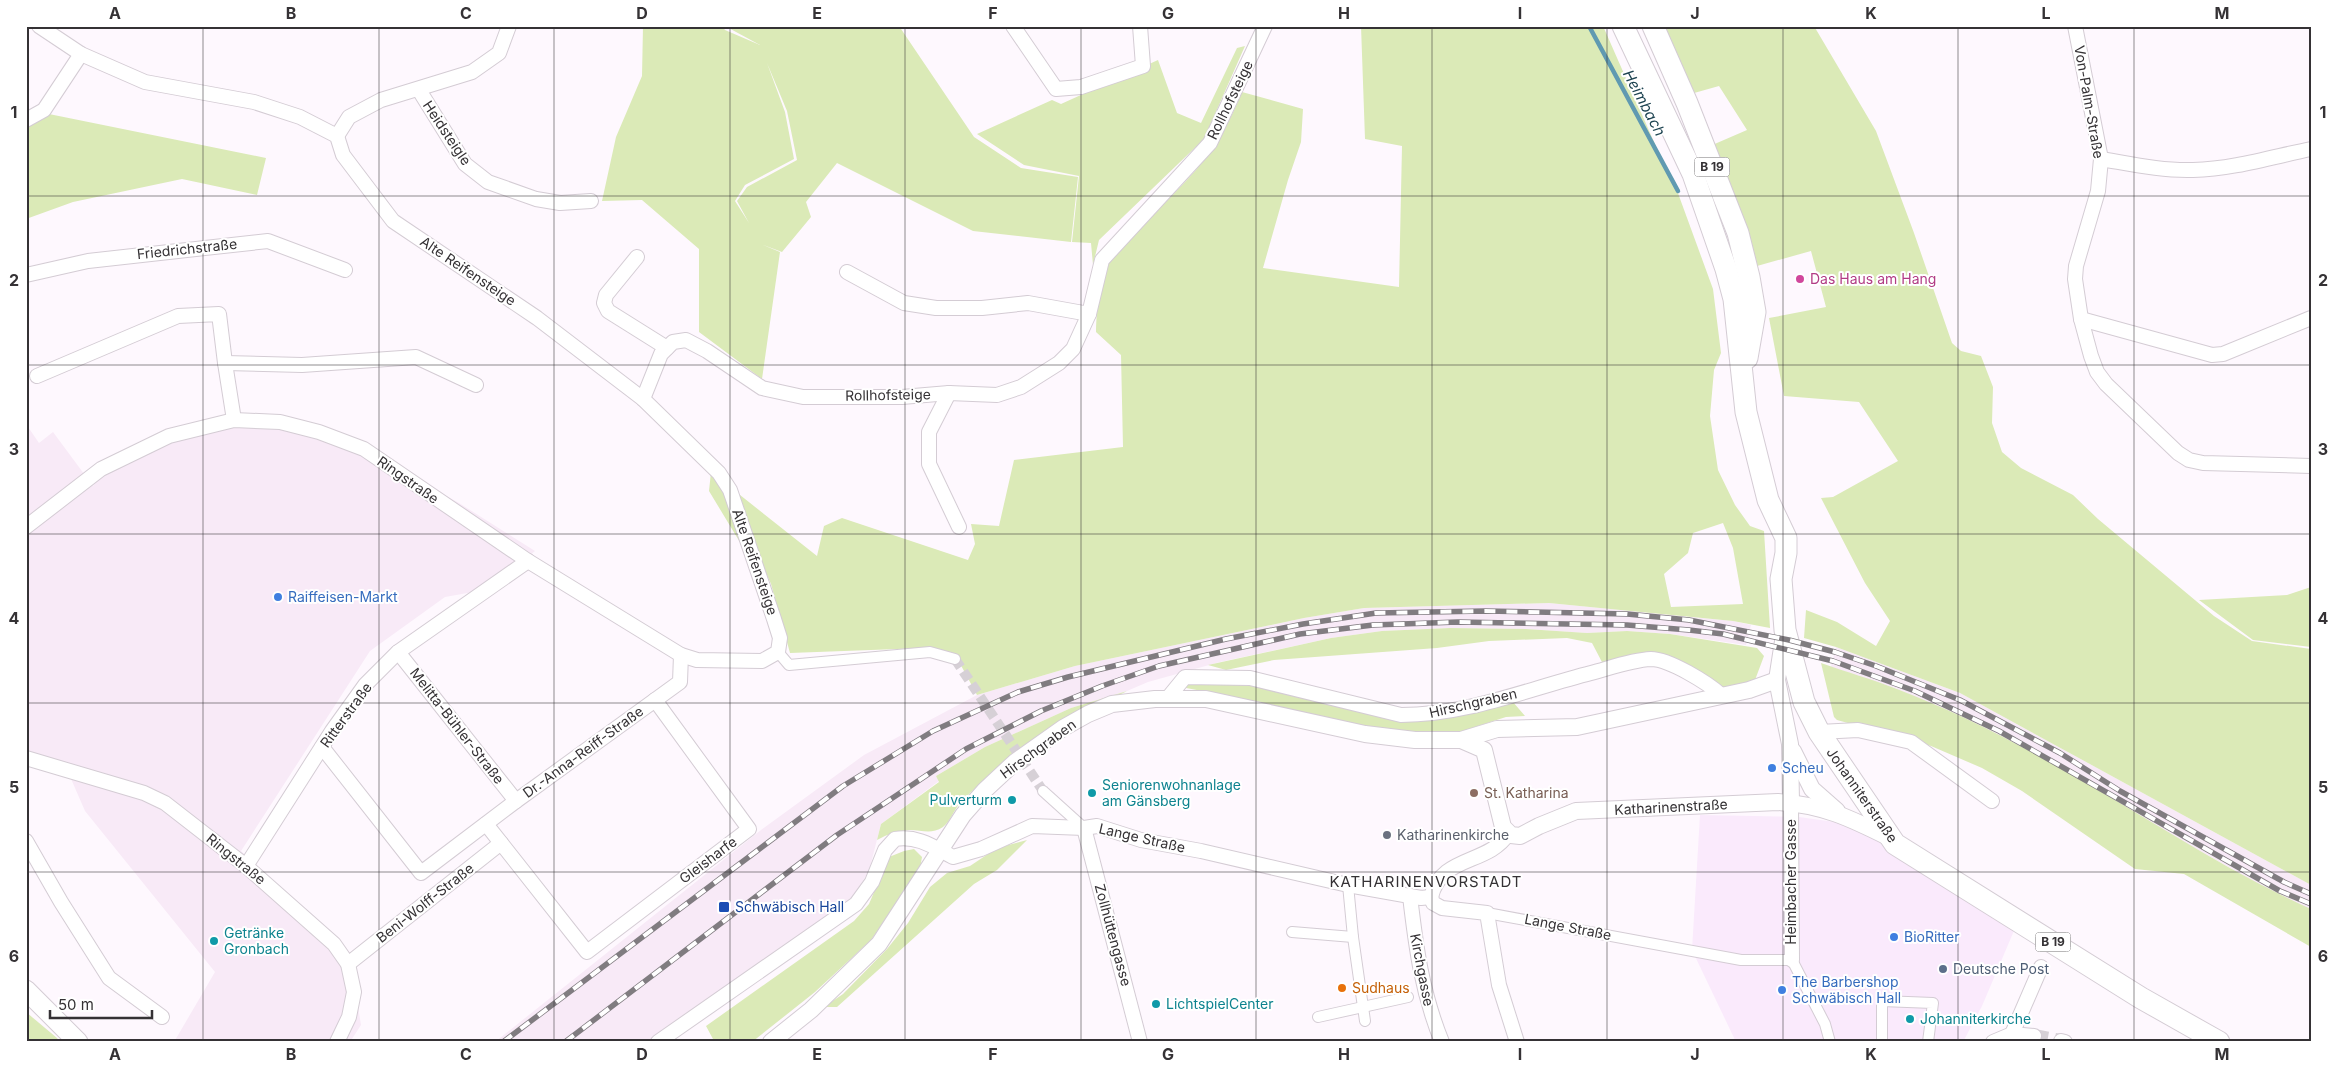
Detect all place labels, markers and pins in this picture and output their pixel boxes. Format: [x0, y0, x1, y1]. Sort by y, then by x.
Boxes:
place label: Das Haus am Hang [1810, 270, 1936, 287]
marker: Das Haus am Hang [1794, 273, 1806, 285]
place label: Raiffeisen-Markt [288, 588, 398, 605]
marker: Raiffeisen-Markt [272, 591, 284, 603]
place label: Scheu [1782, 759, 1824, 776]
marker: Scheu [1766, 762, 1778, 774]
place label: Seniorenwohnanlage am Gänsberg [1102, 776, 1241, 809]
place label: St. Katharina [1484, 784, 1569, 801]
marker: Seniorenwohnanlage am Gänsberg [1086, 787, 1098, 799]
marker: St. Katharina [1468, 787, 1480, 799]
place label: Pulverturm [929, 791, 1002, 808]
marker: Pulverturm [1006, 794, 1018, 806]
place label: Katharinenkirche [1397, 826, 1509, 843]
marker: Katharinenkirche [1381, 829, 1393, 841]
place label: Schwäbisch Hall [735, 898, 844, 915]
marker: Schwäbisch Hall [717, 900, 731, 914]
place label: Getränke Gronbach [224, 924, 289, 957]
place label: BioRitter [1904, 928, 1959, 945]
marker: BioRitter [1888, 931, 1900, 943]
marker: Getränke Gronbach [208, 935, 220, 947]
place label: Deutsche Post [1953, 960, 2049, 977]
marker: Deutsche Post [1937, 963, 1949, 975]
place label: The Barbershop Schwäbisch Hall [1792, 973, 1901, 1006]
place label: Sudhaus [1352, 979, 1410, 996]
marker: Sudhaus [1336, 982, 1348, 994]
marker: The Barbershop Schwäbisch Hall [1776, 984, 1788, 996]
place label: LichtspielCenter [1166, 995, 1273, 1012]
marker: LichtspielCenter [1150, 998, 1162, 1010]
place label: Johanniterkirche [1920, 1010, 2031, 1027]
marker: Johanniterkirche [1904, 1013, 1916, 1025]

